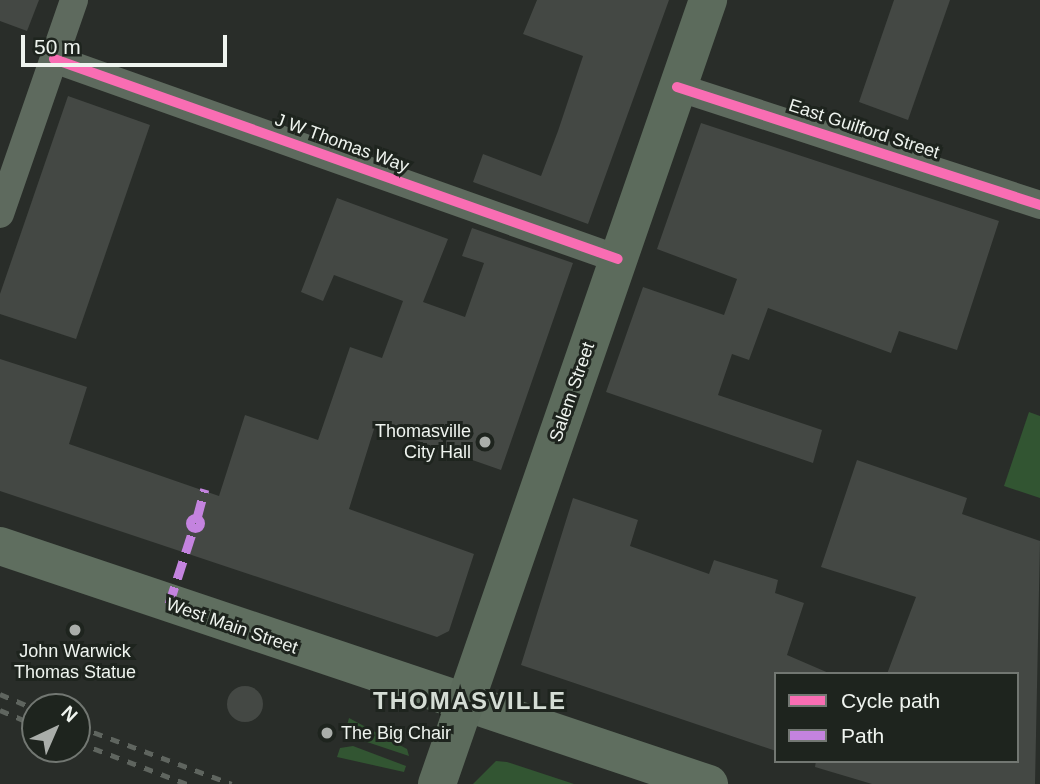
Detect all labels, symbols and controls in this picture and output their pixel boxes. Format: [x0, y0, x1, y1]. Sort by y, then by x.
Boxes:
scale bar [24, 21, 231, 65]
text: 50 m [34, 35, 81, 58]
street label: East Guilford Street [786, 94, 942, 164]
street label: J W Thomas Way [272, 109, 412, 177]
street label: Salem Street [545, 339, 599, 445]
place label: Thomasville City Hall [375, 421, 471, 464]
marker: Thomasville City Hall [477, 434, 493, 450]
street label: West Main Street [163, 593, 301, 659]
marker: John Warwick Thomas Statue [67, 622, 83, 638]
place label: John Warwick Thomas Statue [14, 641, 136, 684]
legend [774, 672, 1019, 763]
district label: THOMASVILLE [374, 687, 566, 715]
text: Cycle path [841, 689, 940, 712]
north arrow [21, 693, 91, 763]
text: N [57, 702, 82, 726]
place label: The Big Chair [341, 722, 451, 744]
text: Path [841, 724, 884, 747]
marker: The Big Chair [319, 725, 335, 741]

